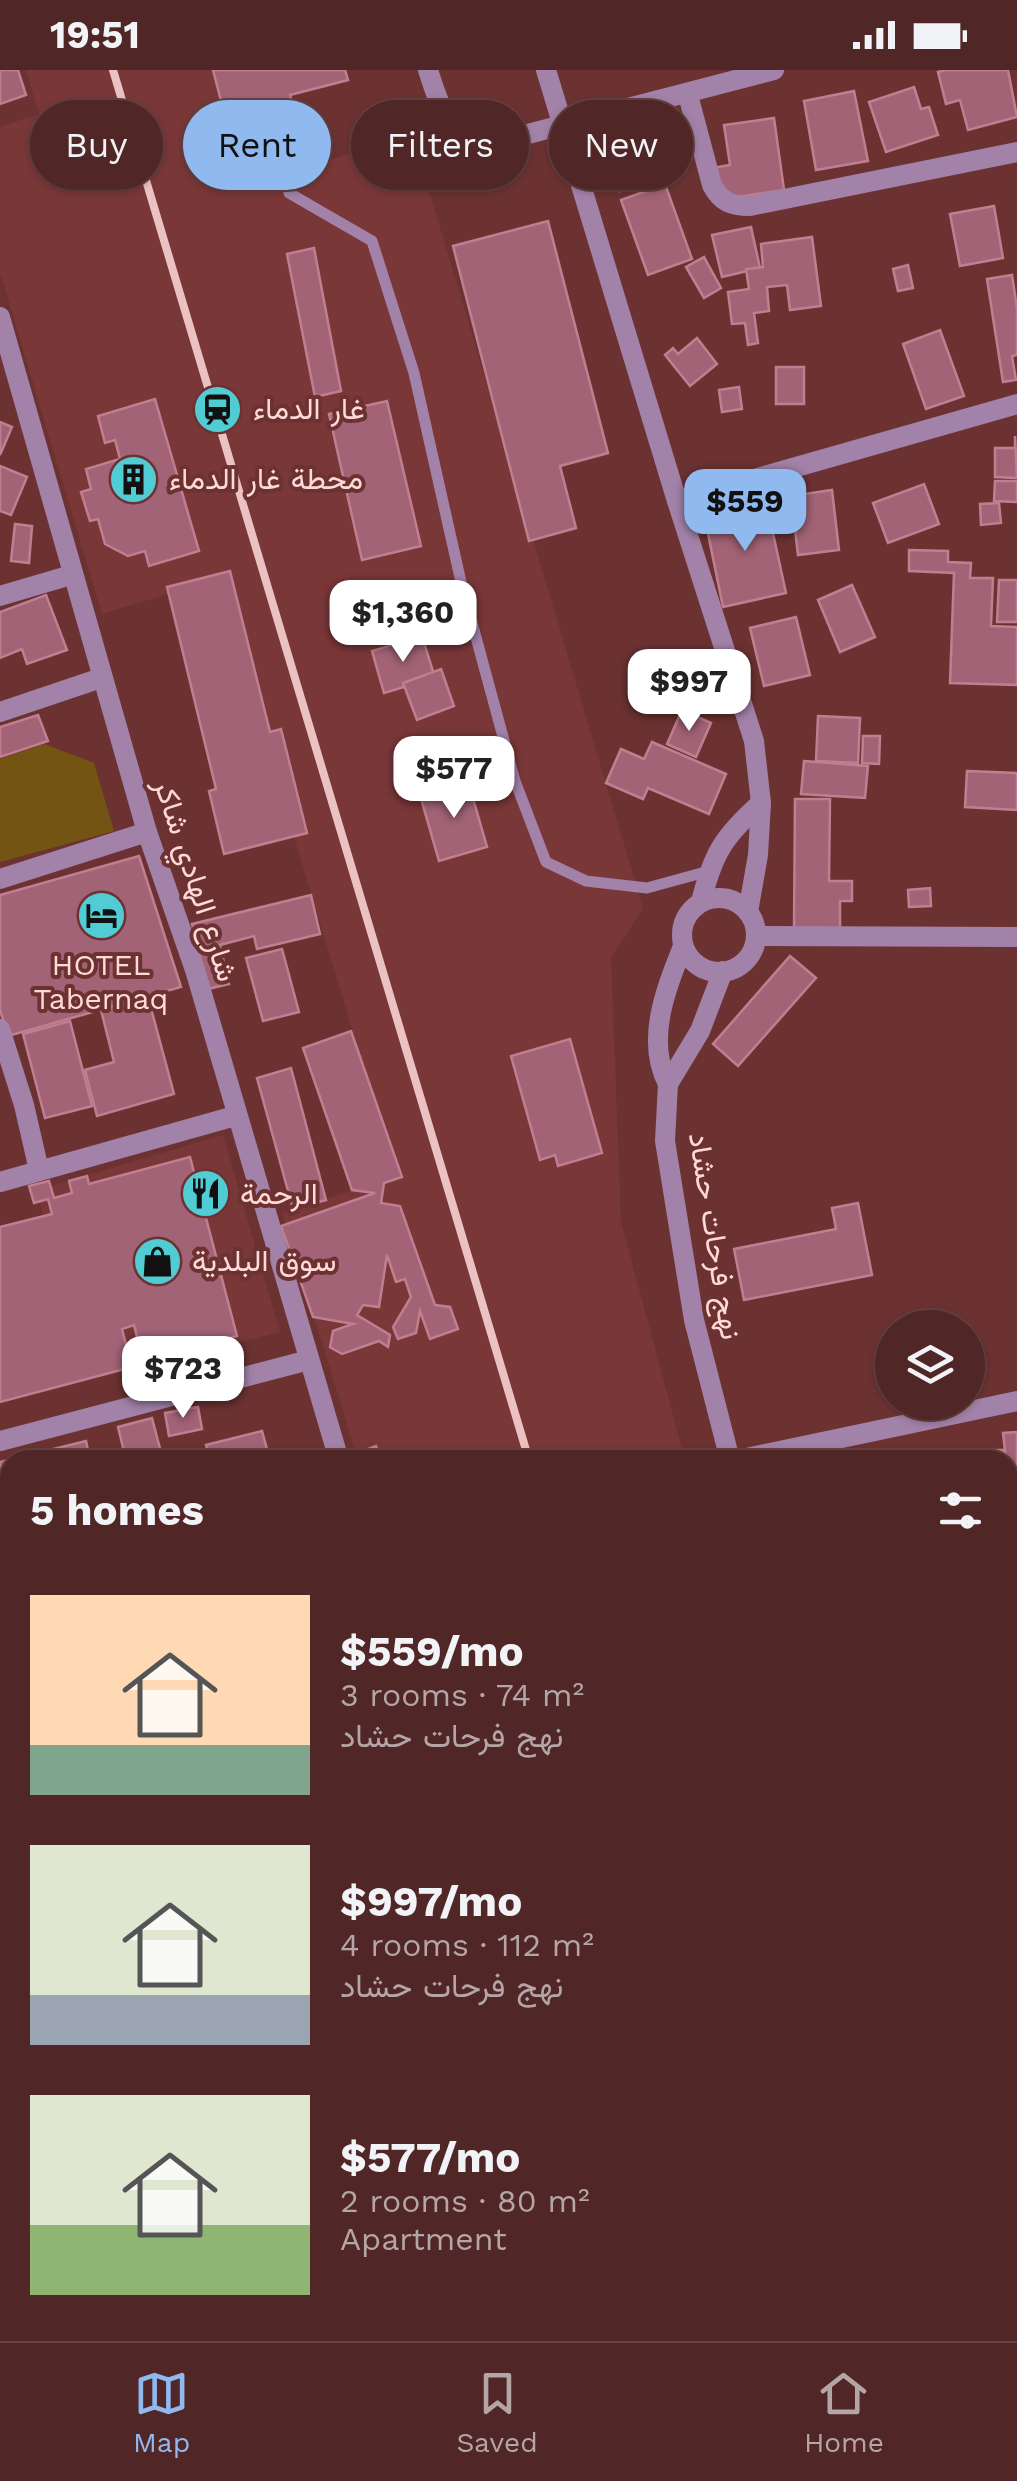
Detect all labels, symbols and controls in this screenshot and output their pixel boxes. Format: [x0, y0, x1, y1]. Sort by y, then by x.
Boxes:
text: 19:51 [50, 13, 140, 57]
chip: Buy [30, 100, 163, 190]
chip: Rent [183, 100, 331, 190]
chip: Filters [351, 100, 529, 190]
chip: New [549, 100, 693, 190]
station icon: غار الدماء [192, 383, 244, 435]
place label: غار الدماء [253, 391, 365, 427]
building icon: محطة غار الدماء [108, 453, 160, 505]
place label: محطة غار الدماء [169, 461, 363, 497]
pin: $559 [686, 469, 804, 554]
text: $559 [706, 482, 784, 520]
pin: $1,360 [322, 580, 484, 665]
text: $1,360 [352, 593, 454, 631]
pin: $997 [630, 649, 748, 734]
text: $997 [650, 662, 728, 700]
pin: $577 [395, 736, 513, 821]
text: $577 [415, 749, 493, 787]
street label: شارع الهادي شاكر [140, 773, 246, 988]
hotel icon: HOTEL Tabernaq [75, 890, 127, 942]
place label: HOTEL Tabernaq [34, 947, 168, 1016]
street label: نهج فرحات حشاد [679, 1130, 749, 1343]
restaurant icon: الرحمة [179, 1168, 231, 1220]
place label: الرحمة [240, 1176, 318, 1212]
shop icon: سوق البلدية [131, 1235, 183, 1287]
place label: سوق البلدية [192, 1243, 336, 1279]
map controls [875, 1310, 985, 1420]
button: layers [875, 1310, 985, 1420]
pin: $723 [124, 1336, 242, 1421]
text: $723 [144, 1349, 222, 1387]
icon: filters [933, 1483, 988, 1538]
text: 5 homes [30, 1486, 204, 1535]
text: $559/mo [340, 1627, 524, 1676]
icon: home [110, 1635, 230, 1755]
text: 3 rooms · 74 m² [340, 1676, 584, 1714]
text: نهج فرحات حشاد [340, 1717, 563, 1755]
text: $997/mo [340, 1877, 522, 1926]
icon: home [110, 1885, 230, 2005]
text: 4 rooms · 112 m² [340, 1926, 594, 1964]
text: نهج فرحات حشاد [340, 1967, 563, 2005]
text: $577/mo [340, 2133, 520, 2182]
icon: home [110, 2135, 230, 2255]
text: 2 rooms · 80 m² [340, 2182, 590, 2220]
text: Apartment [340, 2220, 507, 2258]
tab: Map [133, 2366, 190, 2459]
tab: Saved [456, 2366, 538, 2459]
tab: Home [804, 2366, 884, 2459]

